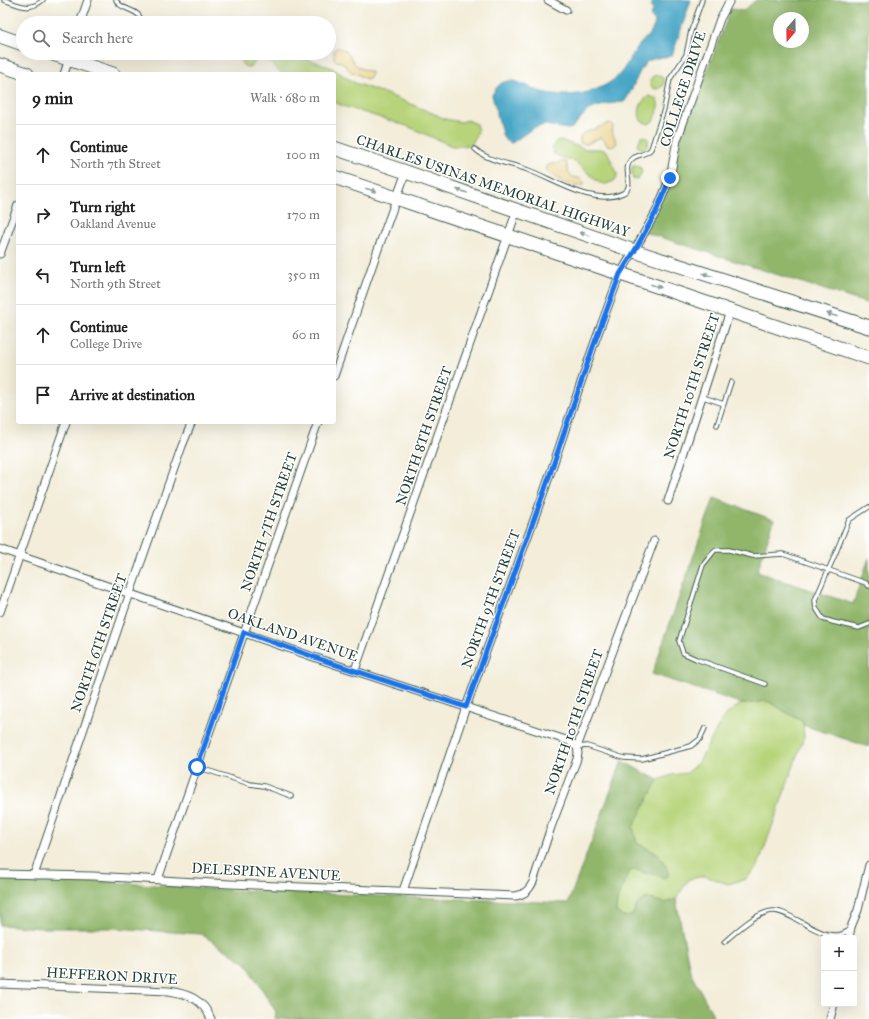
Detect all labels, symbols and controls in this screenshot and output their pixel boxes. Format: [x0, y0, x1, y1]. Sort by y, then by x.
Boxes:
north arrow [773, 12, 809, 48]
search box [16, 16, 336, 60]
icon: search [30, 27, 52, 49]
text: Search here [62, 29, 133, 47]
street label: COLLEGE DRIVE [656, 29, 710, 149]
text: 9 min [32, 88, 73, 109]
text: Walk · 680 m [250, 90, 320, 106]
street label: CHARLES USINAS MEMORIAL HIGHWAY [354, 131, 633, 241]
text: Continue [70, 138, 128, 156]
icon: ahead [32, 144, 54, 166]
text: 100 m [286, 147, 320, 163]
text: North 7th Street [70, 156, 161, 172]
route end [661, 169, 679, 187]
one-way arrow [365, 187, 377, 193]
one-way arrow [456, 188, 468, 194]
text: Turn right [70, 198, 135, 216]
icon: right [32, 204, 54, 226]
text: 170 m [287, 207, 320, 223]
text: Oakland Avenue [70, 216, 156, 232]
one-way arrow [578, 231, 590, 237]
text: Turn left [70, 258, 126, 276]
icon: left [32, 264, 54, 286]
text: 350 m [287, 267, 320, 283]
one-way arrow [702, 272, 714, 278]
text: North 9th Street [70, 276, 161, 292]
one-way arrow [651, 283, 663, 289]
street label: NORTH 10TH STREET [660, 311, 724, 461]
one-way arrow [826, 312, 838, 318]
text: Continue [70, 318, 128, 336]
icon: ahead [32, 324, 54, 346]
text: 60 m [292, 327, 320, 343]
text: College Drive [70, 336, 142, 352]
street label: NORTH 8TH STREET [392, 364, 456, 508]
icon: arrive [32, 384, 54, 406]
text: Arrive at destination [70, 386, 195, 404]
street label: NORTH 7TH STREET [237, 450, 301, 594]
street label: NORTH 9TH STREET [458, 527, 524, 671]
street label: NORTH 6TH STREET [67, 571, 131, 715]
street label: OAKLAND AVENUE [225, 605, 361, 665]
street label: NORTH 10TH STREET [541, 647, 607, 797]
route start [188, 758, 206, 776]
street label: DELESPINE AVENUE [191, 860, 341, 884]
map controls [821, 935, 857, 1007]
button: + [821, 935, 857, 971]
street label: HEFFERON DRIVE [46, 964, 178, 988]
button: − [821, 971, 857, 1007]

